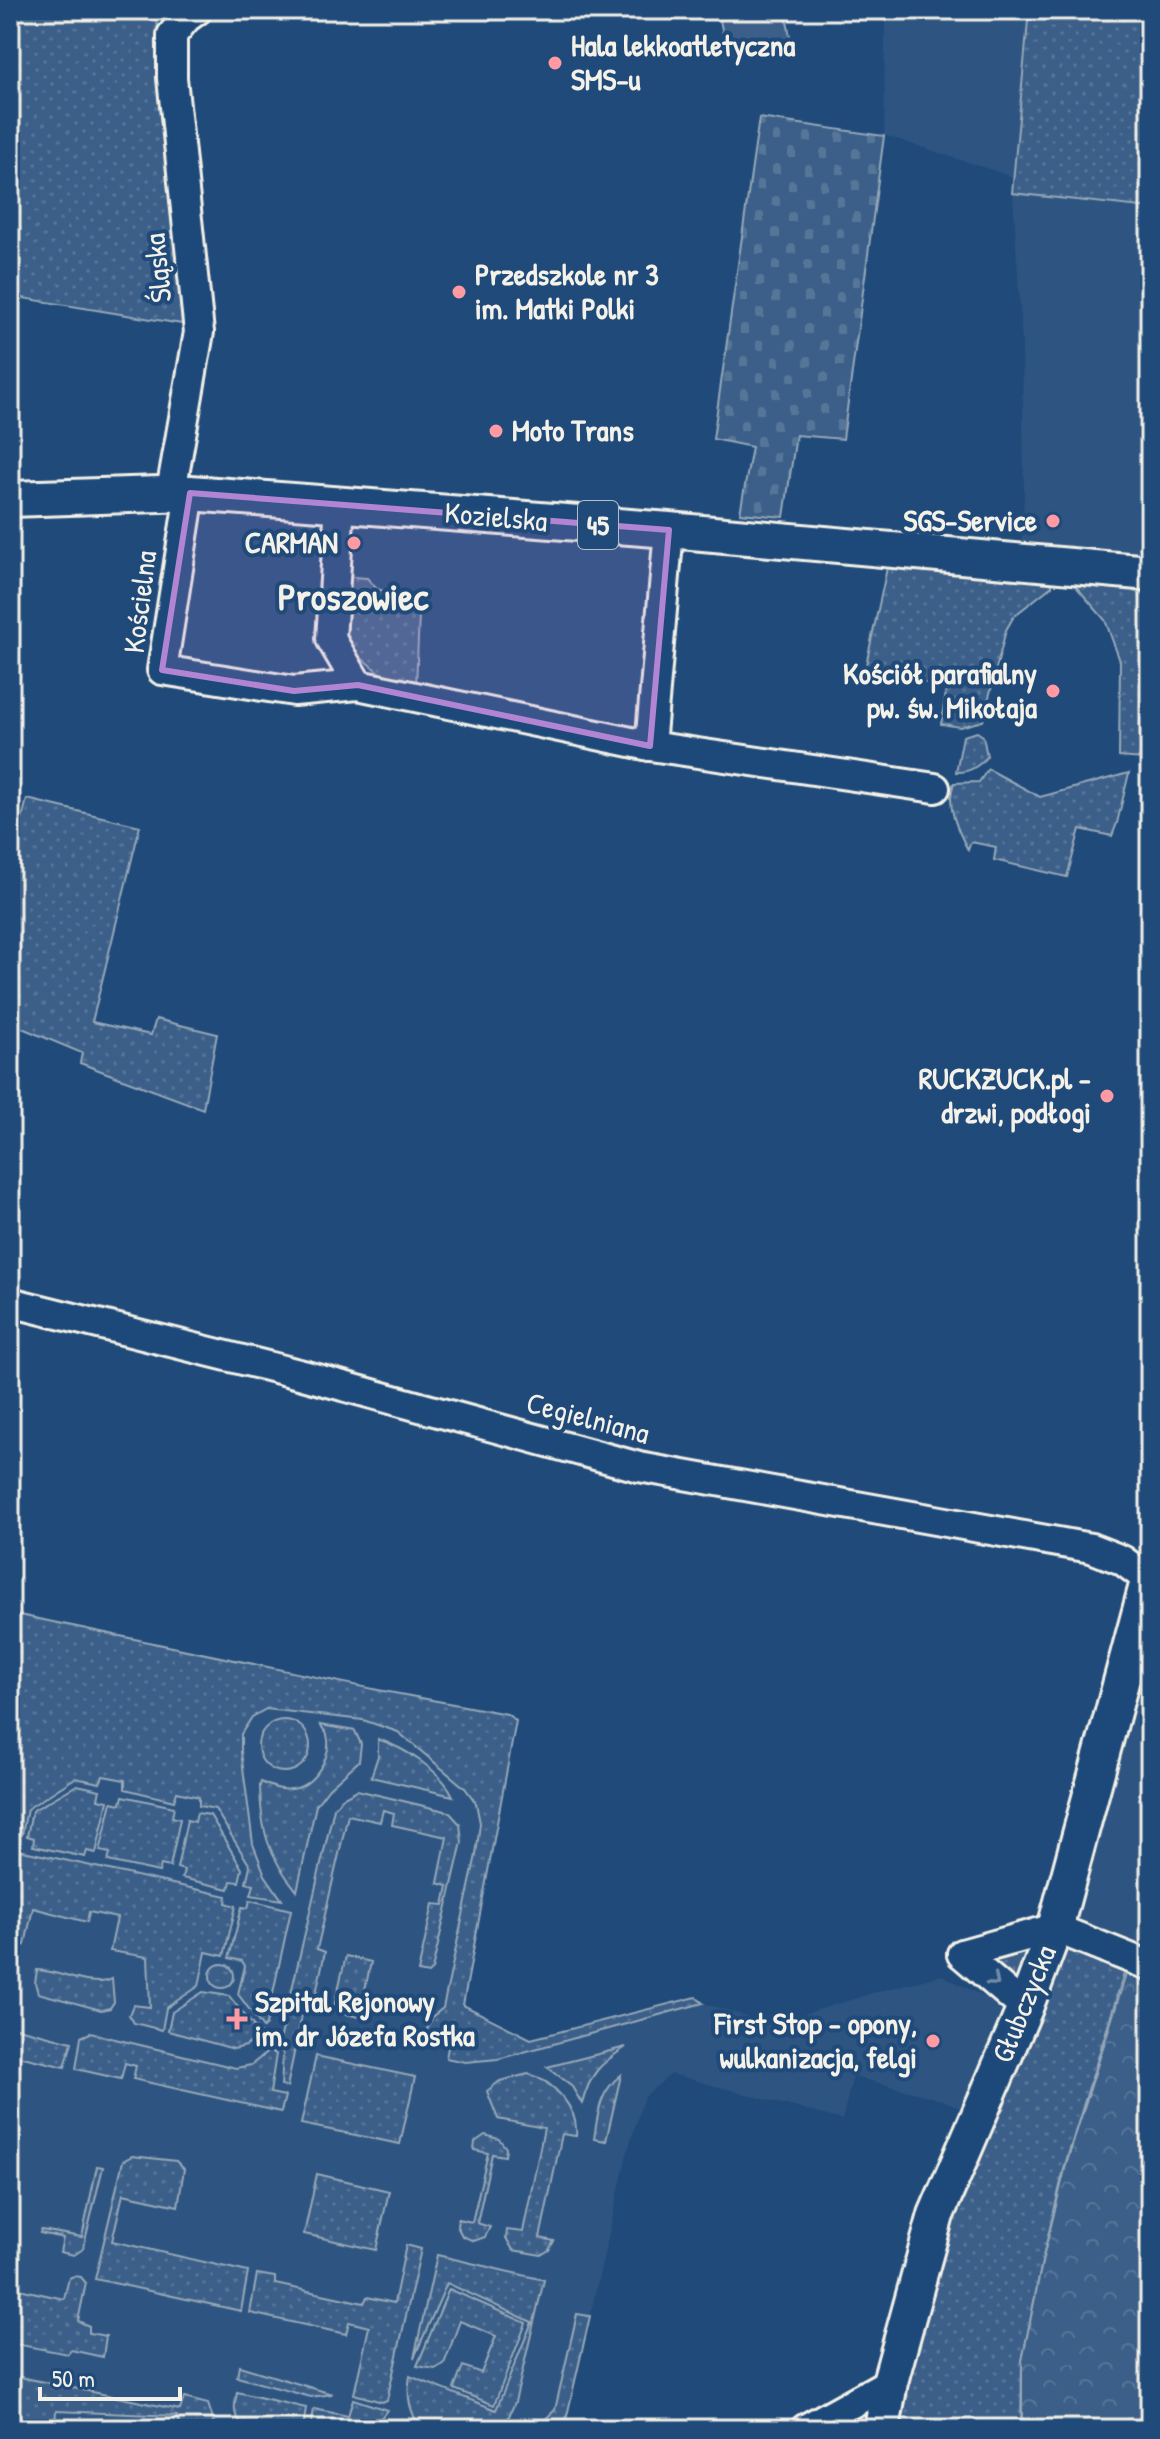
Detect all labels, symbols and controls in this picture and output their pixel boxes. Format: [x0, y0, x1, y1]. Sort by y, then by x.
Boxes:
place label: Hala lekkoatletyczna SMS-u [571, 25, 795, 99]
marker: Hala lekkoatletyczna SMS-u [546, 54, 564, 72]
street label: Śląska [133, 231, 181, 305]
place label: Przedszkole nr 3 im. Matki Polki [475, 254, 659, 328]
marker: Przedszkole nr 3 im. Matki Polki [450, 283, 468, 301]
place label: Moto Trans [512, 410, 634, 450]
marker: Moto Trans [487, 422, 505, 440]
street label: Kozielska [443, 492, 549, 540]
place label: SGS-Service [903, 500, 1037, 540]
road number: 45 [578, 501, 618, 549]
marker: SGS-Service [1044, 512, 1062, 530]
place label: CARMAN [245, 522, 338, 562]
marker: CARMAN [345, 534, 363, 552]
street label: Kościelna [113, 548, 165, 655]
district label: Proszowiec [278, 570, 429, 622]
place label: Kościół parafialny pw. św. Mikołaja [843, 653, 1037, 728]
marker: Kościół parafialny pw. św. Mikołaja [1044, 682, 1062, 700]
place label: RUCKZUCK.pl - drzwi, podłogi [919, 1058, 1091, 1133]
marker: RUCKZUCK.pl - drzwi, podłogi [1098, 1087, 1116, 1105]
street label: Cegielniana [522, 1381, 654, 1453]
street label: Głubczycka [981, 1939, 1065, 2068]
one-way arrow [984, 1971, 999, 1986]
place label: Szpital Rejonowy im. dr Józefa Rostka [255, 1981, 475, 2055]
place label: First Stop - opony, wulkanizacja, felgi [713, 2003, 917, 2078]
marker: Szpital Rejonowy im. dr Józefa Rostka [226, 2008, 248, 2030]
marker: First Stop - opony, wulkanizacja, felgi [924, 2032, 942, 2050]
scale bar [40, 2351, 180, 2401]
text: 50 m [52, 2362, 95, 2394]

